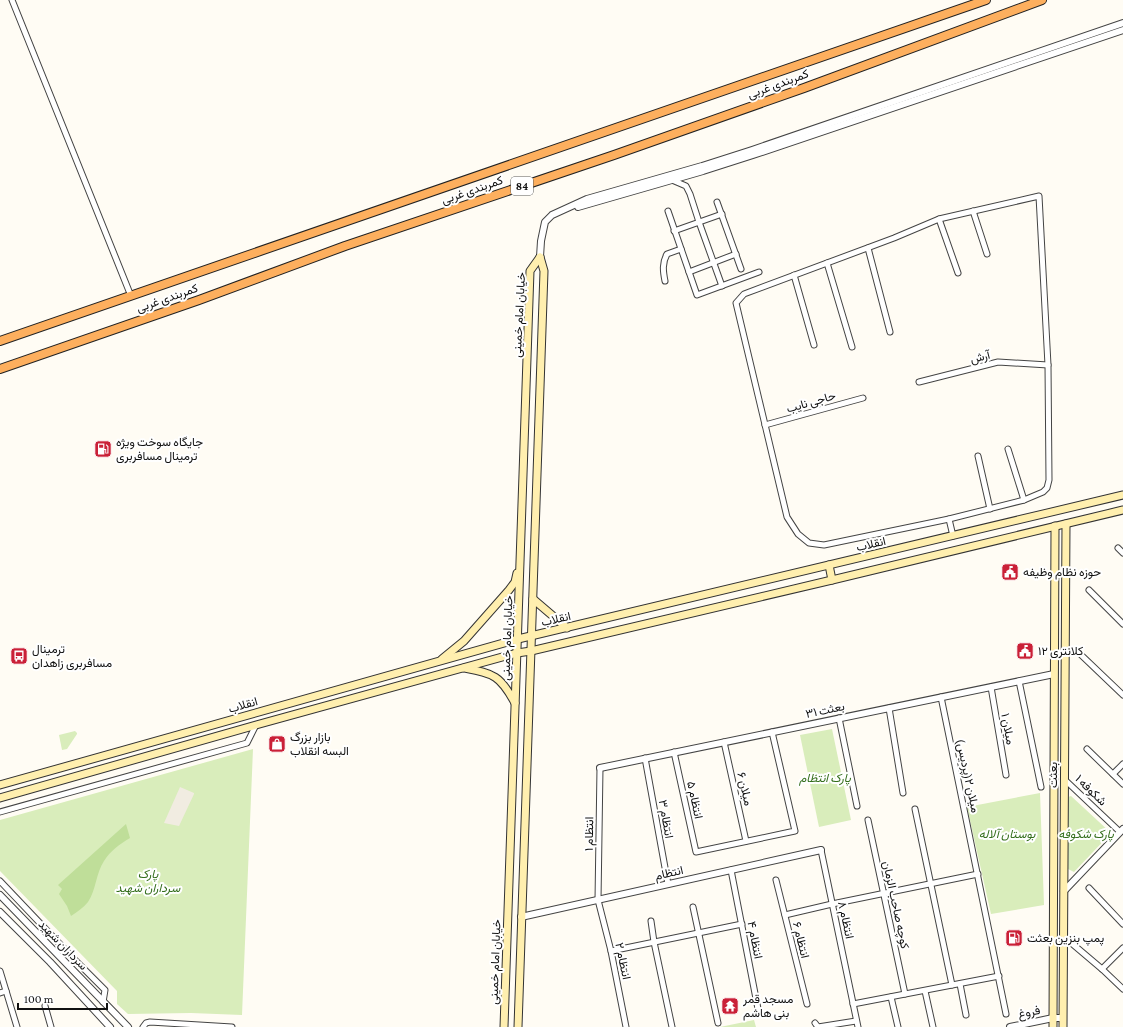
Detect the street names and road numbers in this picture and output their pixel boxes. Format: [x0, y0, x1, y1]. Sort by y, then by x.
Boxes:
street label: کمربندی غربی [745, 66, 811, 103]
street label: کمربندی غربی [439, 173, 505, 208]
road number: 84 [511, 177, 533, 195]
street label: خیابان امام خمینی [510, 272, 529, 358]
street label: کمربندی غربی [134, 281, 200, 316]
street label: آرش [969, 347, 993, 367]
street label: حاجی نایب [785, 388, 838, 417]
street label: انقلاب [855, 534, 887, 554]
street label: خیابان امام خمینی [499, 595, 516, 681]
street label: انقلاب [540, 609, 572, 629]
street label: انقلاب [227, 694, 259, 716]
street label: بعثت ۳۱ [804, 699, 846, 721]
street label: میلان ۱ [998, 712, 1018, 746]
street label: میلان ۲(پردیس) [952, 738, 983, 814]
street label: بعثت [1046, 762, 1060, 788]
street label: میلان ۶ [734, 771, 756, 807]
street label: شکوفه ۱ [1072, 772, 1110, 809]
street label: انتظام ۵ [683, 780, 706, 820]
street label: انتظام ۳ [655, 799, 676, 840]
street label: انتظام ۱ [582, 817, 597, 851]
street label: کوچه صاحب الزمان [879, 860, 912, 950]
street label: انتظام [653, 863, 685, 884]
street label: انتظام ۸ [834, 900, 857, 940]
street label: سرداران شهید [35, 917, 90, 974]
street label: خیابان امام خمینی [487, 919, 504, 1005]
street label: انتظام ۴ [744, 920, 765, 960]
street label: انتظام ۶ [789, 920, 812, 960]
street label: انتظام ۲ [611, 941, 634, 981]
street label: فروغ [1016, 1003, 1042, 1023]

